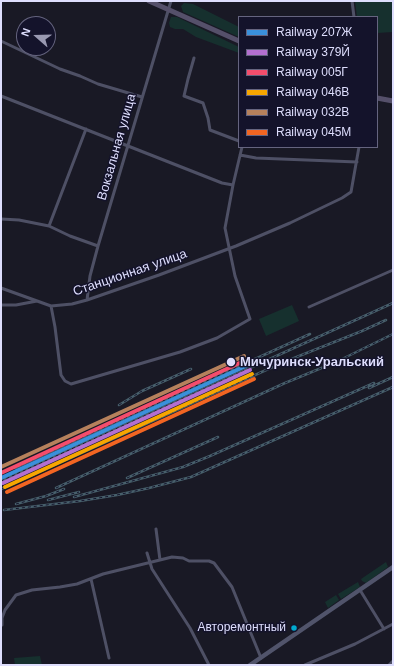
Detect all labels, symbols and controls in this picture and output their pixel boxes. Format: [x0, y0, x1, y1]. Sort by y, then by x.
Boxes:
north arrow [16, 16, 56, 56]
legend [238, 16, 378, 148]
text: Railway 207Ж [276, 25, 352, 39]
text: N [19, 26, 33, 38]
text: Railway 379Й [276, 45, 350, 59]
text: Railway 005Г [276, 65, 348, 79]
text: Railway 046В [276, 85, 349, 99]
street label: Вокзальная улица [94, 92, 140, 202]
text: Railway 032В [276, 105, 349, 119]
text: Railway 045М [276, 125, 351, 139]
street label: Станционная улица [71, 246, 189, 300]
place label: Мичуринск-Уральский [240, 354, 384, 370]
marker: Мичуринск-Уральский [225, 356, 237, 368]
place label: Авторемонтный [198, 621, 286, 635]
marker: Авторемонтный [289, 623, 299, 633]

